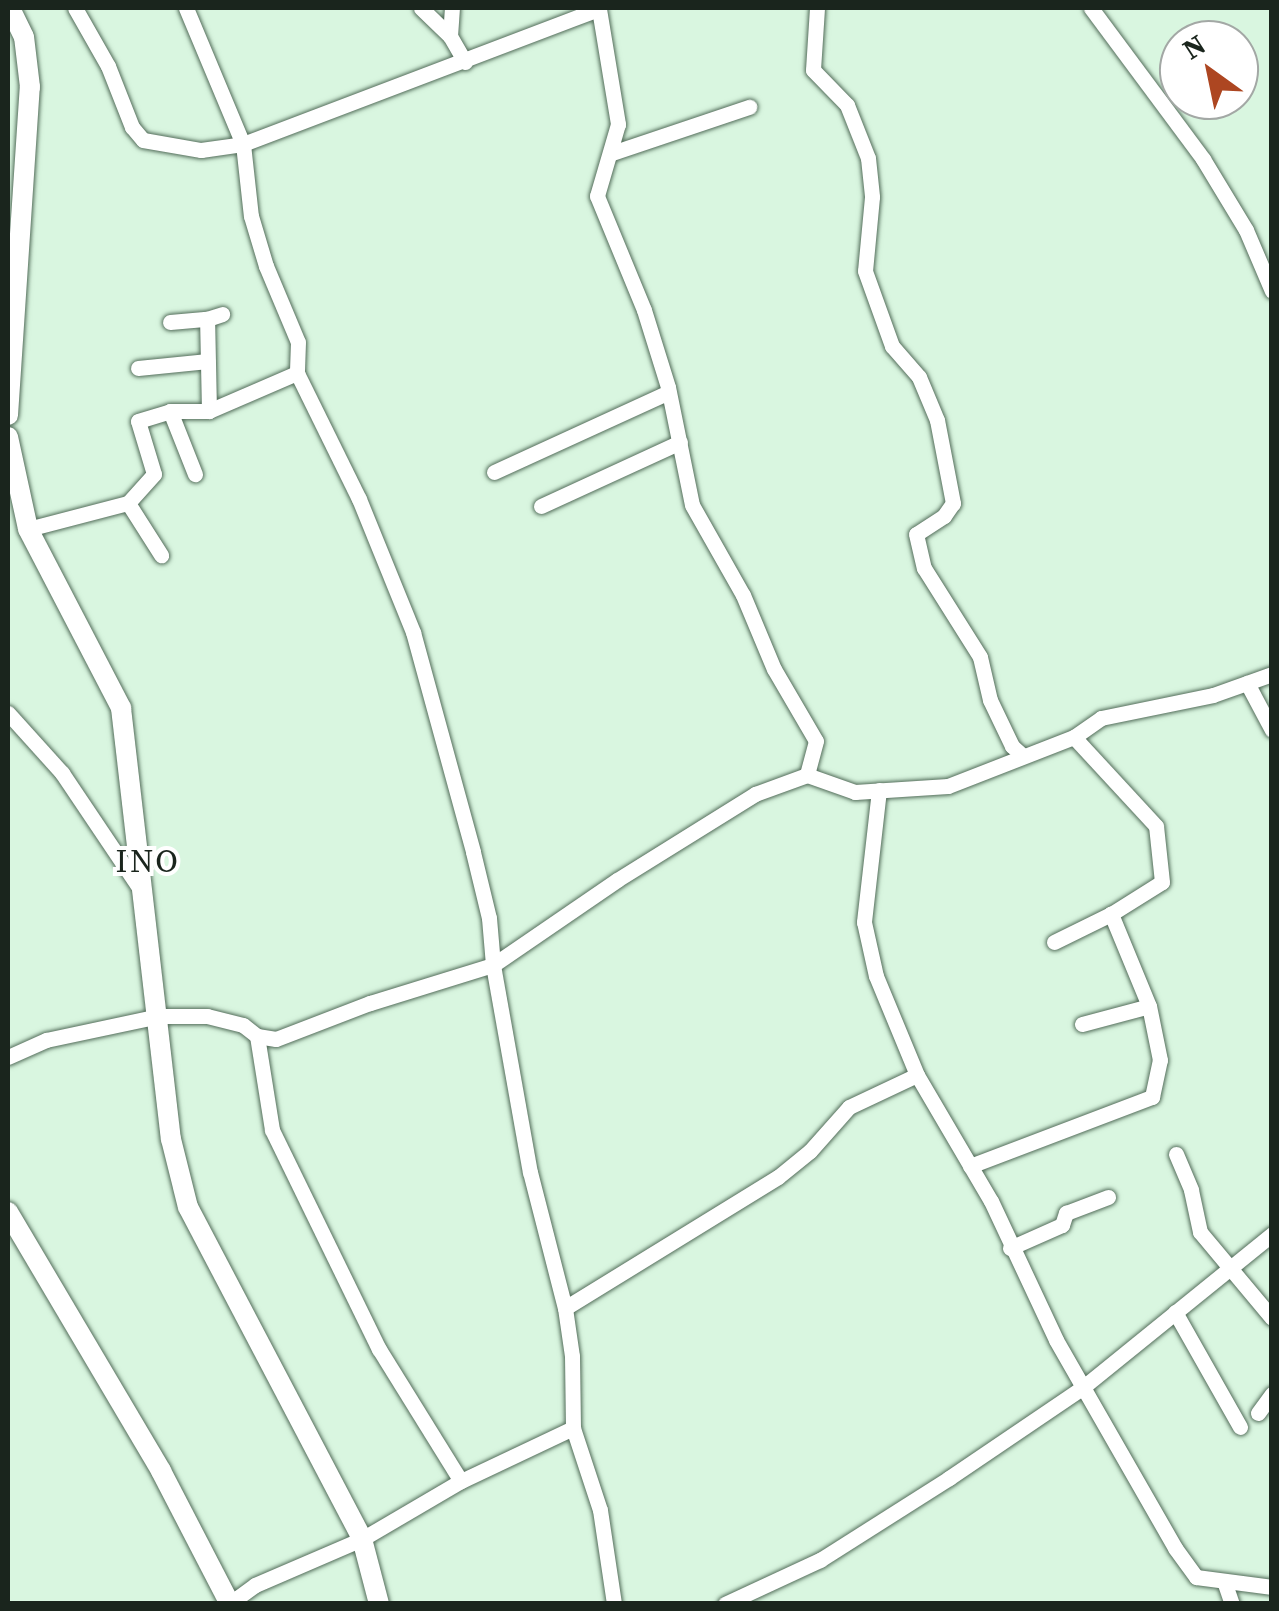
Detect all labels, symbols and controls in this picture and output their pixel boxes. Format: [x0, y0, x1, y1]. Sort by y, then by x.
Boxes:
north arrow [1159, 20, 1259, 120]
text: N [1175, 25, 1213, 68]
district label: INO [116, 842, 180, 880]

